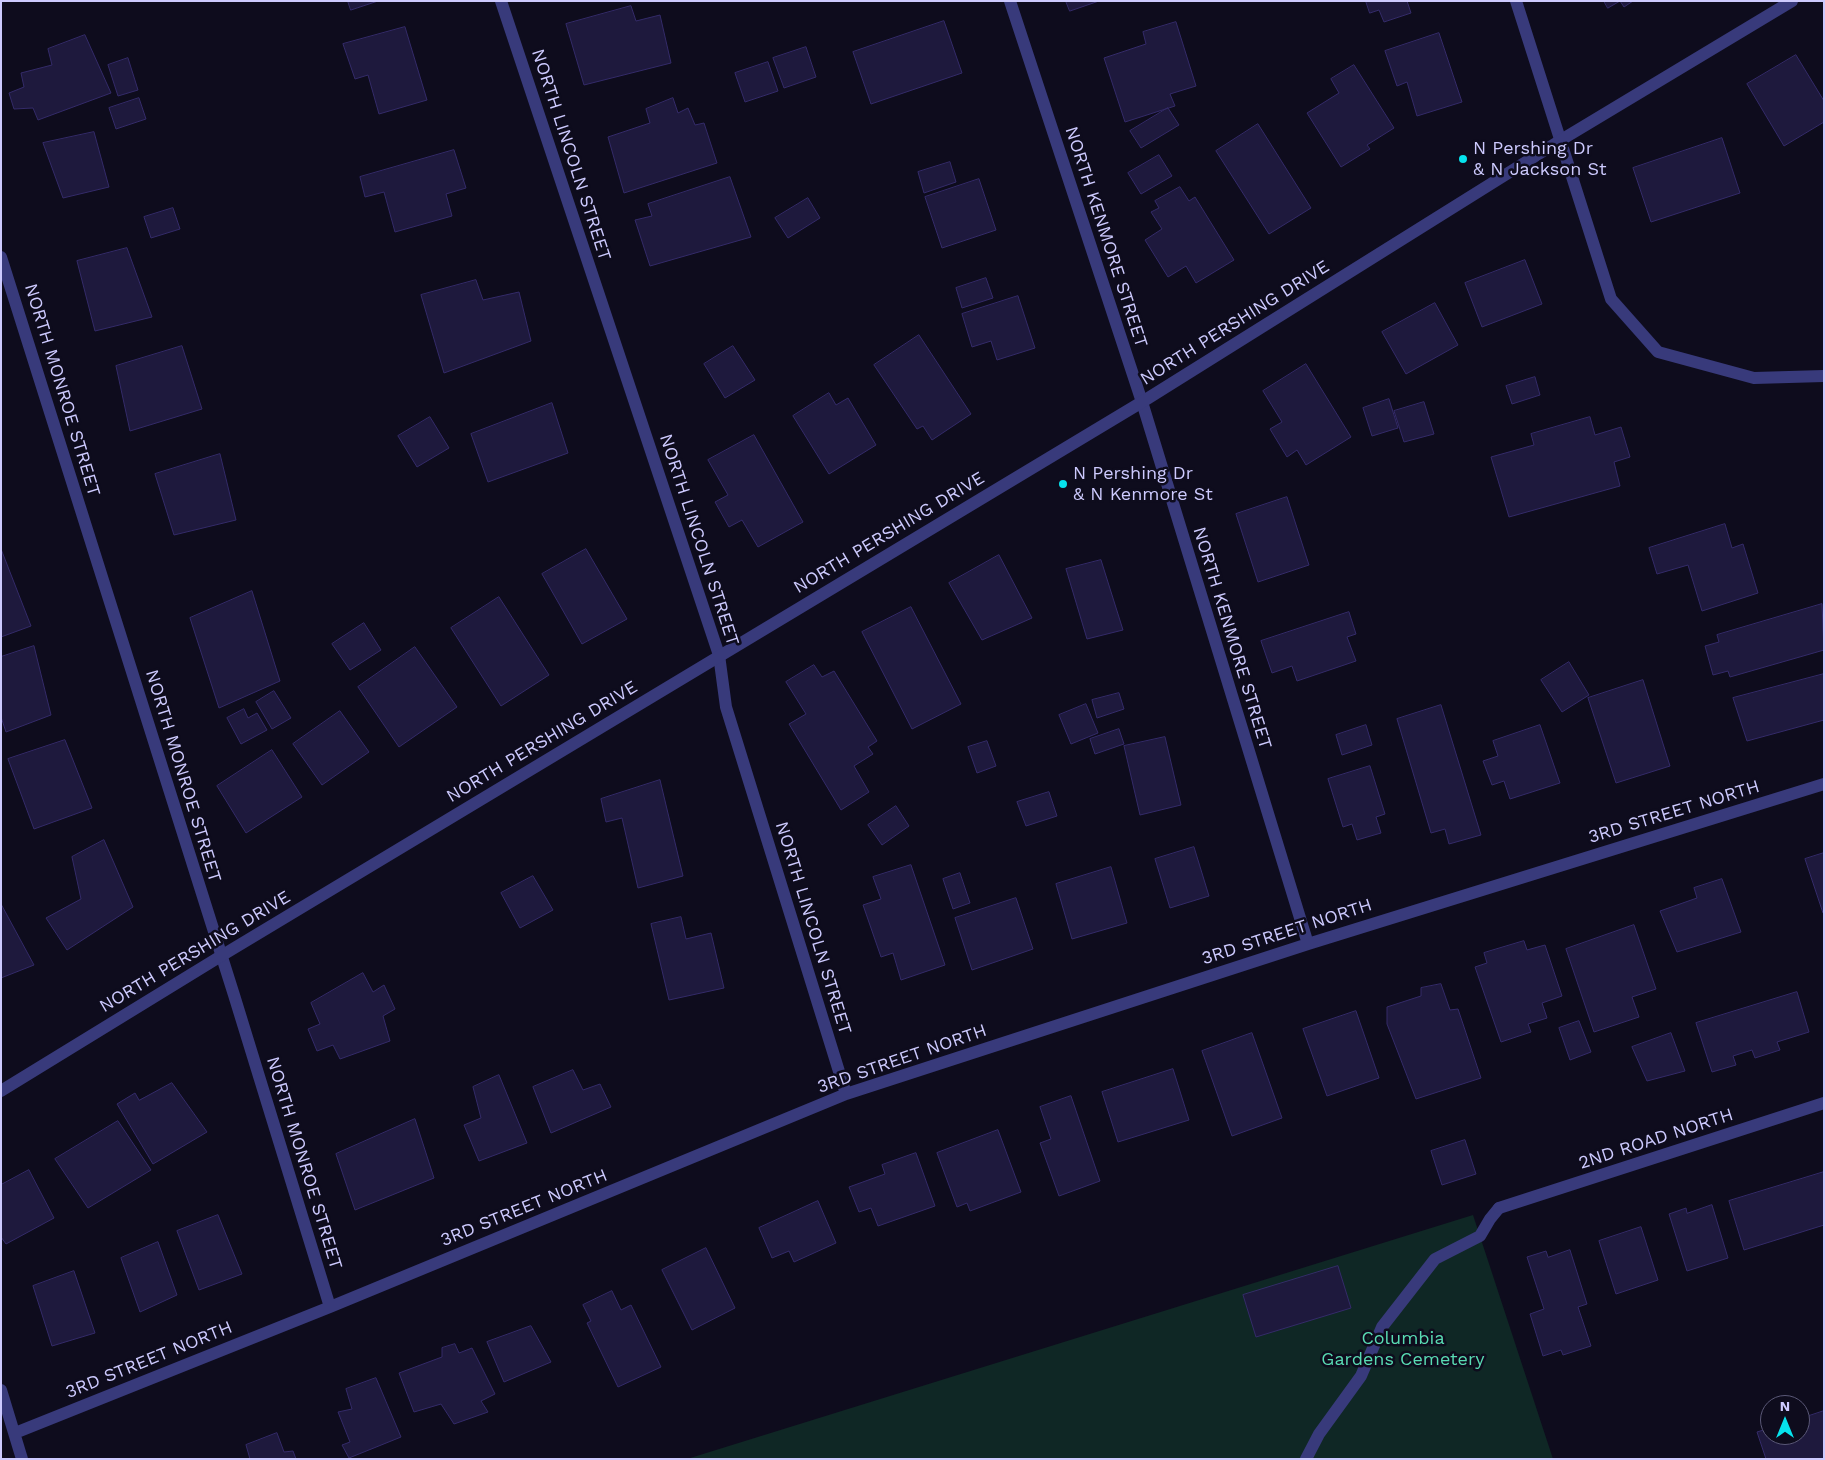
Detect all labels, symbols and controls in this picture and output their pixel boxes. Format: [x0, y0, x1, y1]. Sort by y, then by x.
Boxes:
street label: NORTH LINCOLN STREET [527, 46, 615, 264]
street label: NORTH KENMORE STREET [1060, 124, 1152, 350]
place label: N Pershing Dr & N Jackson St [1473, 138, 1606, 180]
marker: N Pershing Dr & N Jackson St [1457, 153, 1469, 165]
street label: NORTH PERSHING DRIVE [1136, 256, 1334, 390]
street label: NORTH MONROE STREET [19, 281, 105, 499]
street label: NORTH LINCOLN STREET [655, 431, 743, 649]
place label: N Pershing Dr & N Kenmore St [1073, 463, 1213, 506]
street label: NORTH PERSHING DRIVE [790, 467, 988, 599]
marker: N Pershing Dr & N Kenmore St [1057, 478, 1069, 490]
street label: NORTH KENMORE STREET [1188, 524, 1276, 752]
street label: NORTH MONROE STREET [140, 667, 226, 885]
street label: NORTH PERSHING DRIVE [443, 676, 641, 808]
street label: 3RD STREET NORTH [1586, 776, 1762, 848]
street label: NORTH LINCOLN STREET [770, 819, 856, 1037]
street label: NORTH PERSHING DRIVE [96, 886, 294, 1018]
street label: 3RD STREET NORTH [1199, 894, 1375, 970]
street label: 3RD STREET NORTH [814, 1020, 990, 1098]
street label: NORTH MONROE STREET [261, 1054, 347, 1272]
street label: 2ND ROAD NORTH [1576, 1104, 1736, 1174]
street label: 3RD STREET NORTH [438, 1165, 610, 1251]
street label: 3RD STREET NORTH [63, 1317, 235, 1403]
park label: Columbia Gardens Cemetery [1321, 1328, 1485, 1370]
north arrow [1760, 1395, 1810, 1445]
text: N [1780, 1398, 1790, 1414]

